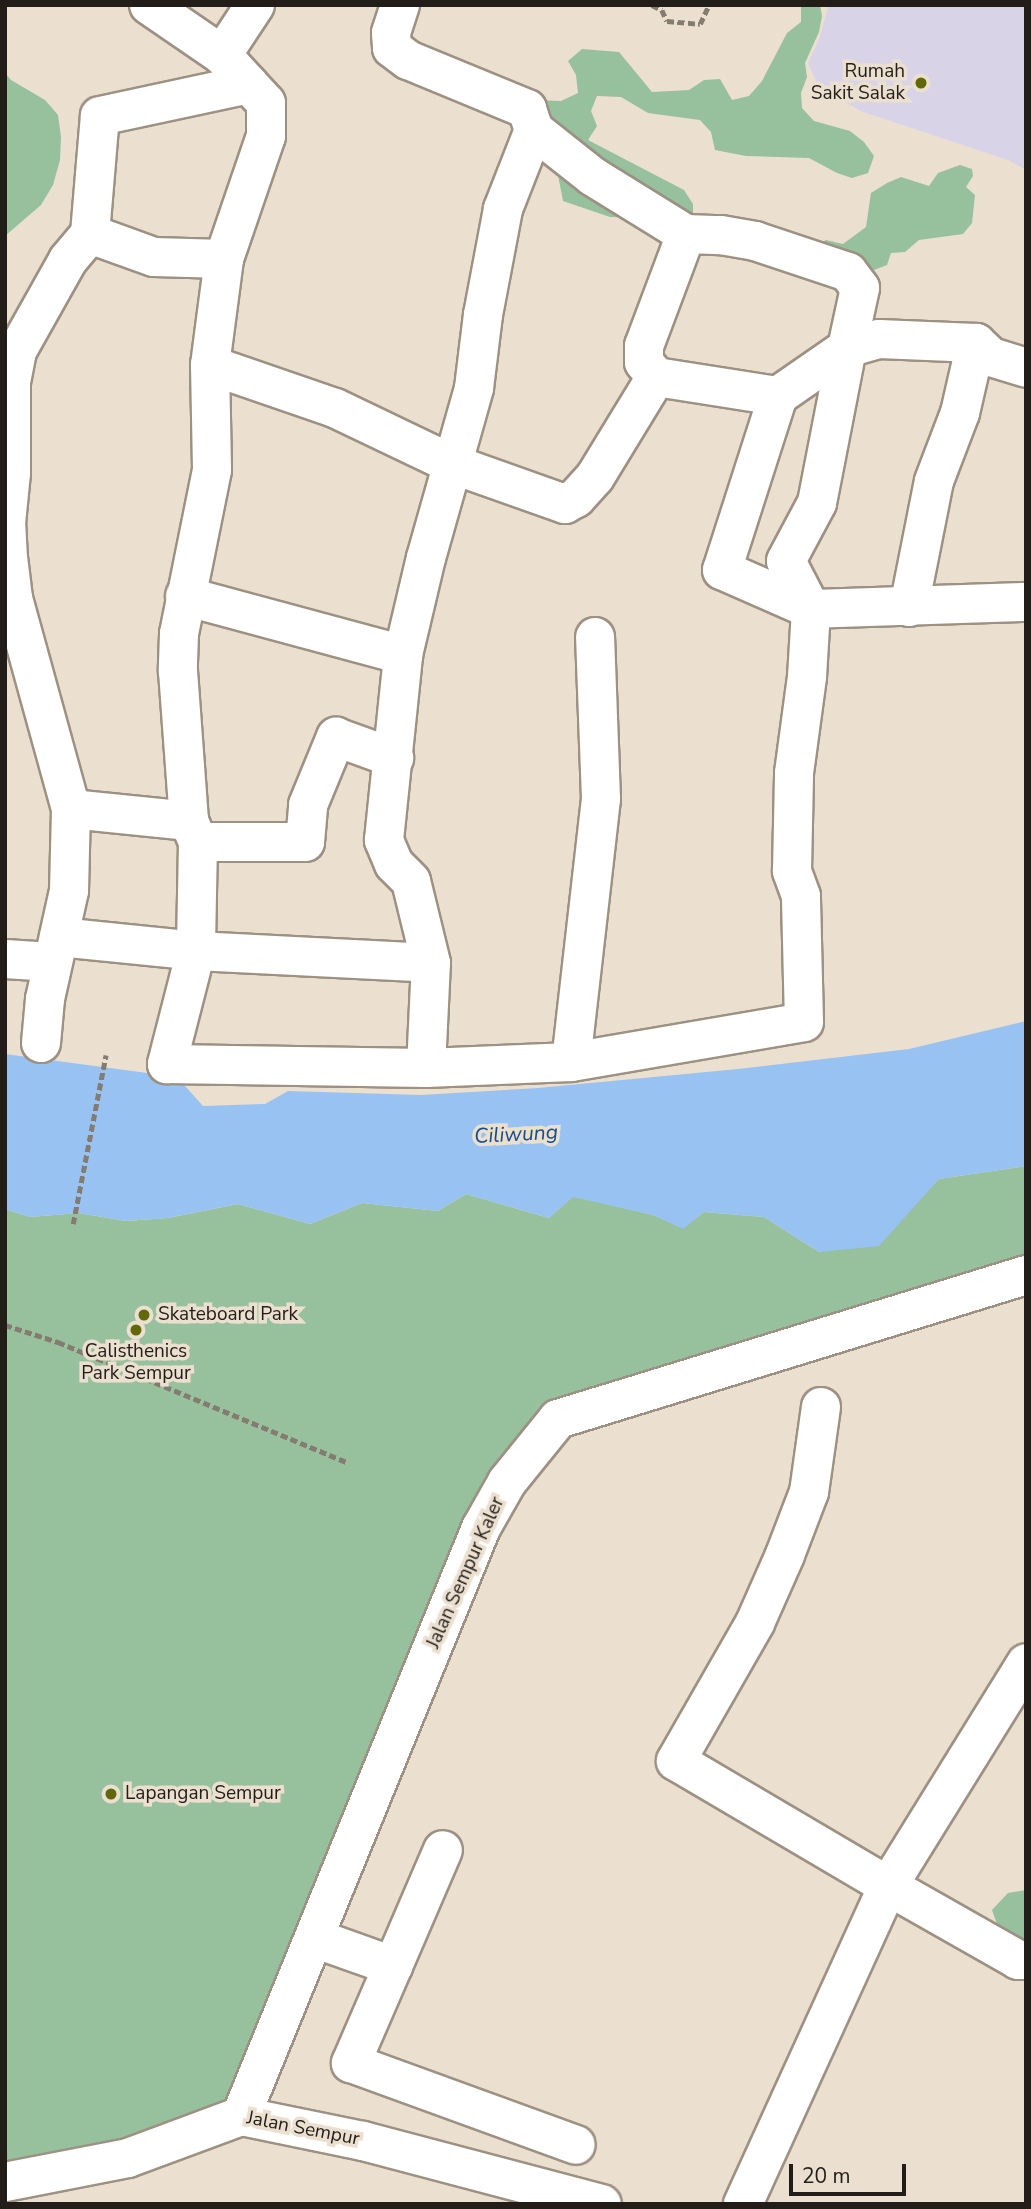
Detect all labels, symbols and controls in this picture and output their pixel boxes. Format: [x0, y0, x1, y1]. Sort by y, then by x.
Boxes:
place label: Rumah Sakit Salak [811, 61, 905, 105]
marker: Rumah Sakit Salak [911, 73, 931, 93]
water label: Ciliwung [474, 1119, 558, 1149]
place label: Skateboard Park [158, 1304, 298, 1326]
marker: Skateboard Park [136, 1307, 152, 1323]
marker: Calisthenics Park Sempur [128, 1322, 144, 1338]
place label: Calisthenics Park Sempur [81, 1341, 191, 1385]
street label: Jalan Sempur Kaler [422, 1494, 510, 1652]
place label: Lapangan Sempur [125, 1783, 281, 1805]
marker: Lapangan Sempur [103, 1786, 119, 1802]
street label: Jalan Sempur [245, 2107, 361, 2151]
scale bar [793, 2150, 910, 2194]
text: 20 m [802, 2162, 851, 2190]

